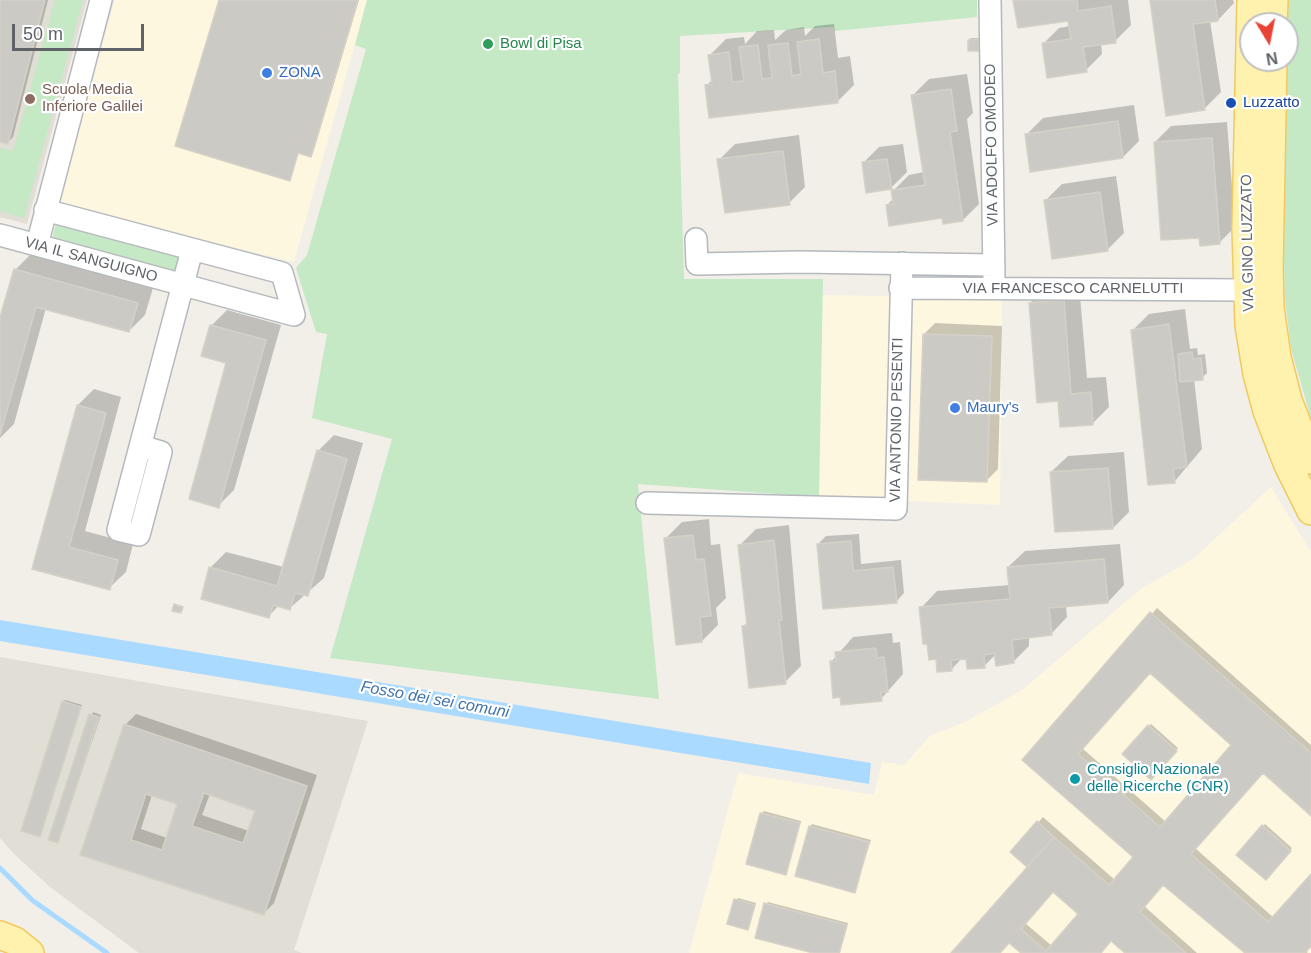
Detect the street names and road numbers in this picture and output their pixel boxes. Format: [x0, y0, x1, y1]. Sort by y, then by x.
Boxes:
street label: VIA ADOLFO OMODEO [982, 64, 1002, 226]
street label: VIA GINO LUZZATO [1238, 174, 1258, 312]
street label: VIA IL SANGUIGNO [23, 234, 159, 286]
street label: VIA FRANCESCO CARNELUTTI [963, 280, 1183, 298]
street label: VIA ANTONIO PESENTI [887, 337, 907, 503]

